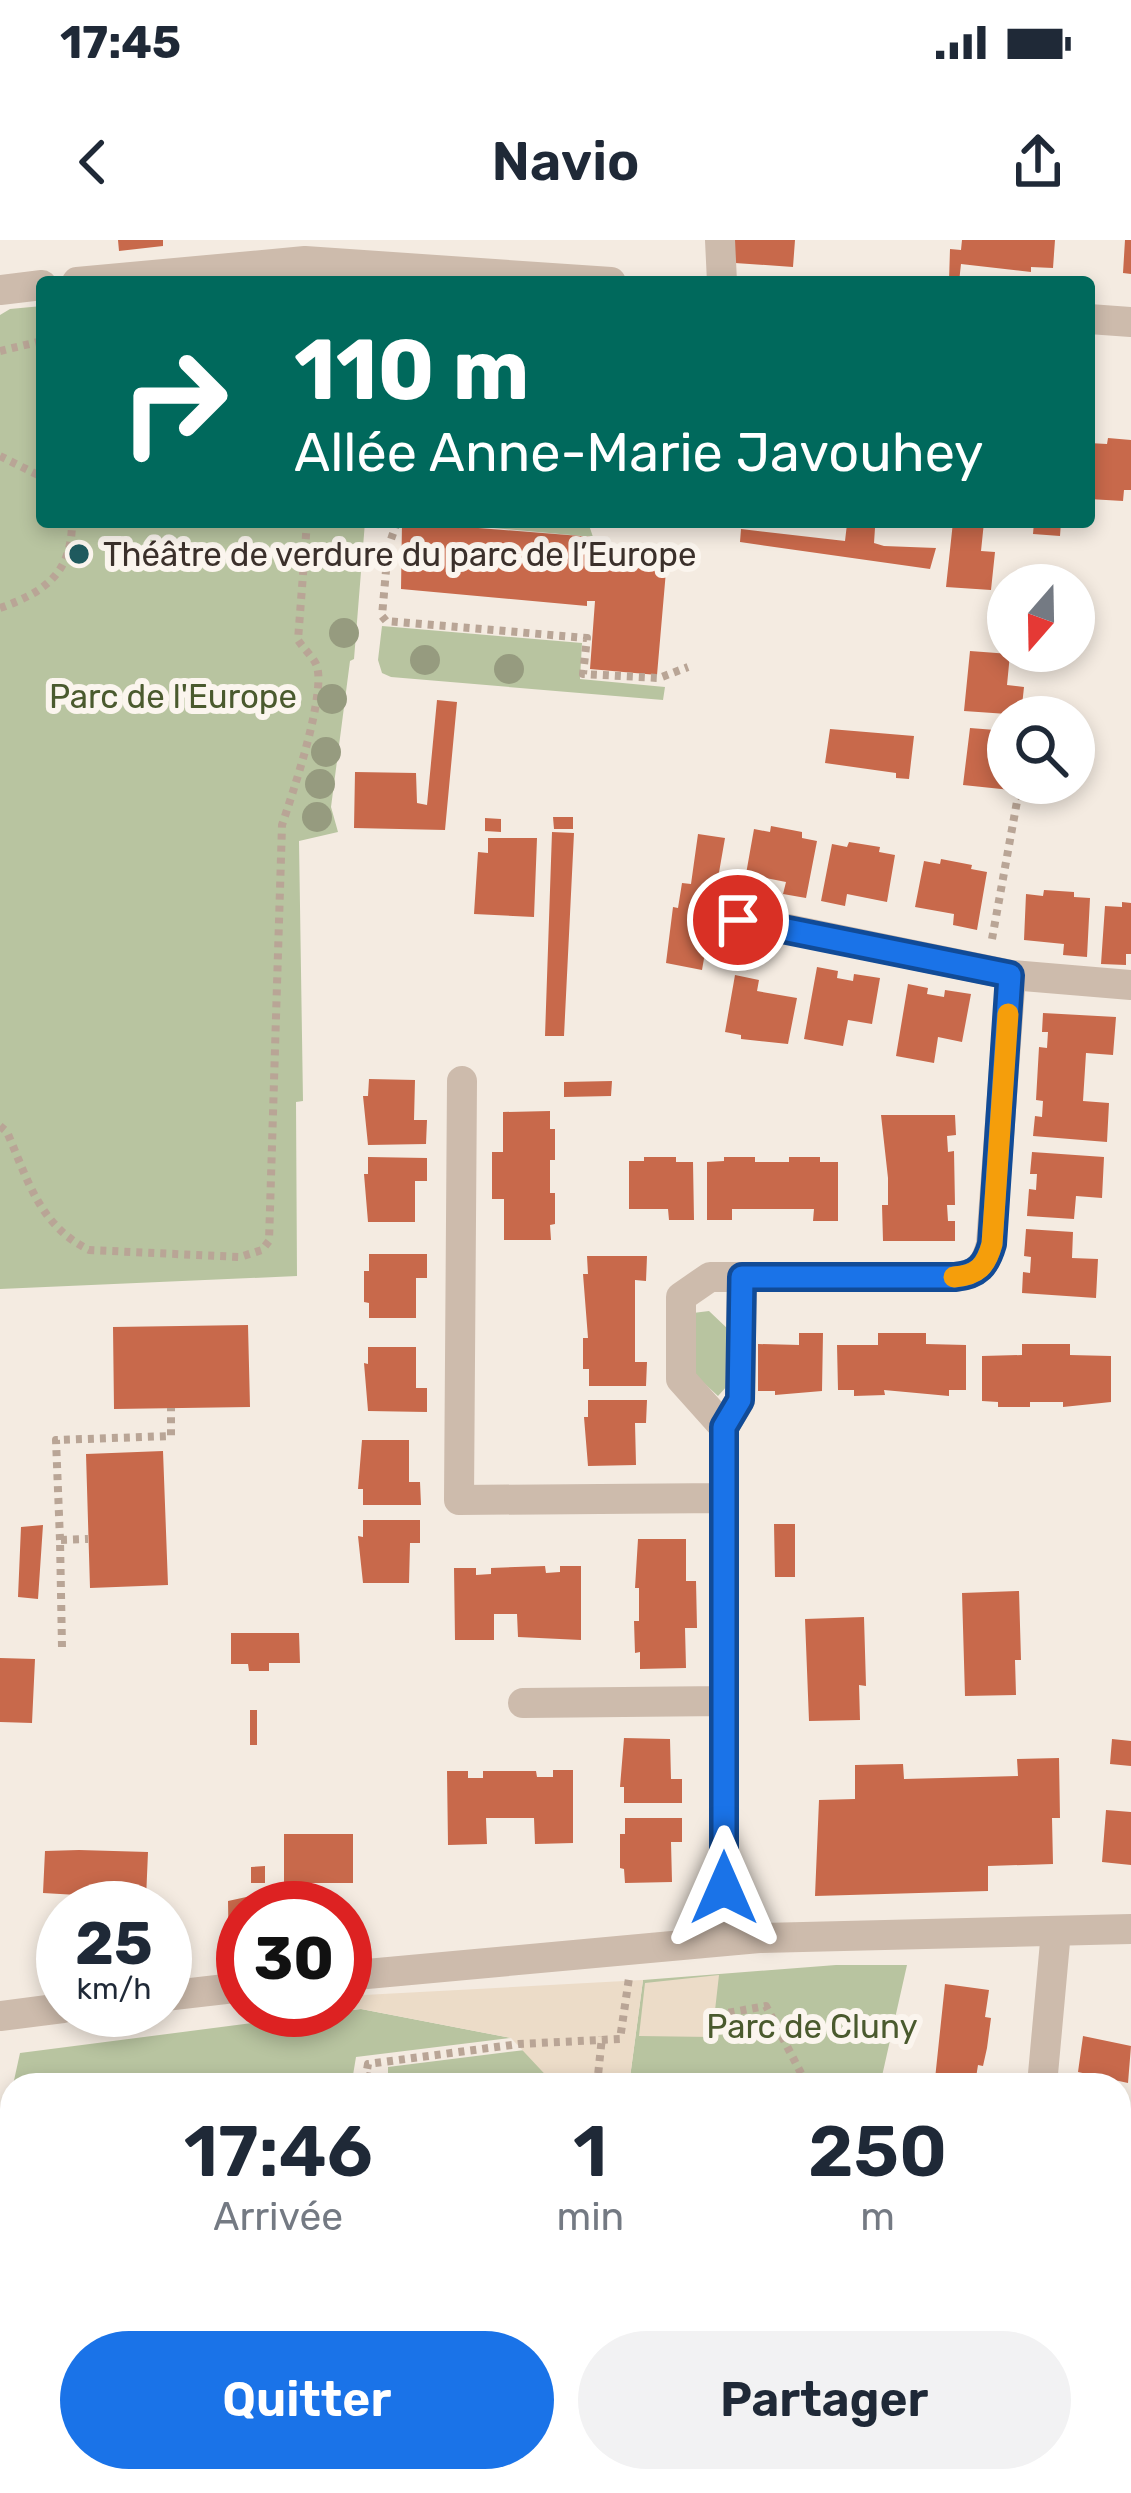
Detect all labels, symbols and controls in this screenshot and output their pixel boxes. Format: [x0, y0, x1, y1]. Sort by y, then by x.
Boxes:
text: 17:45 [60, 16, 181, 69]
icon: back [60, 129, 126, 195]
icon: share [1005, 129, 1071, 195]
text: Navio [492, 130, 639, 194]
text: 110 m [294, 320, 529, 420]
icon: right [96, 324, 252, 480]
text: Allée Anne-Marie Javouhey [294, 421, 984, 485]
place label: Théâtre de verdure du parc de l’Europe [103, 535, 696, 574]
marker: Théâtre de verdure du parc de l’Europe [66, 541, 92, 567]
north arrow [987, 564, 1095, 672]
map controls [987, 564, 1095, 804]
park label: Parc de l'Europe [49, 677, 297, 716]
button: search [987, 696, 1095, 804]
pin [687, 869, 789, 971]
icon: arrive [705, 887, 771, 953]
position arrow [661, 1825, 787, 1951]
speed limit sign: 30 [216, 1881, 372, 2037]
text: 25 [75, 1908, 153, 1979]
text: km/h [77, 1971, 151, 2007]
park label: Parc de Cluny [706, 2007, 918, 2046]
text: 17:46 [184, 2109, 373, 2194]
text: 1 [573, 2109, 608, 2194]
text: 250 [808, 2109, 947, 2194]
text: Arrivée [213, 2194, 343, 2240]
text: min [556, 2194, 624, 2240]
text: m [860, 2194, 895, 2240]
button: Quitter [60, 2331, 554, 2469]
button: Partager [578, 2331, 1071, 2469]

